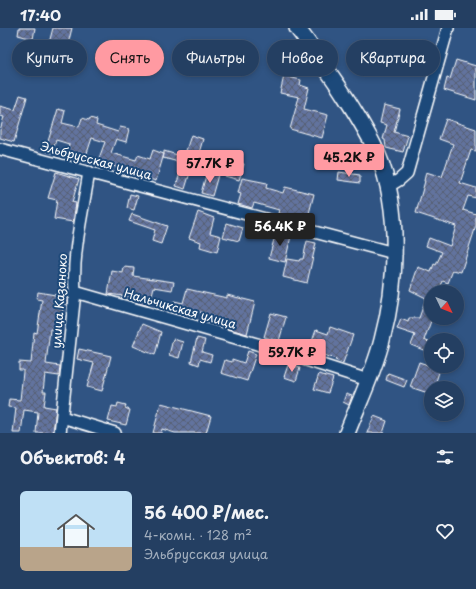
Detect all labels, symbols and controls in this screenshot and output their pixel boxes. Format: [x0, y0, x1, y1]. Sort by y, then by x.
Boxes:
text: 17:40 [20, 3, 61, 26]
chip: Купить [12, 40, 87, 76]
chip: Снять [95, 40, 164, 76]
chip: Фильтры [172, 40, 259, 76]
chip: Новое [267, 40, 338, 76]
chip: Квартира [346, 40, 440, 76]
street label: Эльбрусская улица [39, 137, 154, 184]
pin: 45.2K ₽ [312, 144, 386, 178]
text: 45.2K ₽ [323, 147, 375, 166]
pin: 57.7K ₽ [173, 150, 247, 184]
text: 57.7K ₽ [186, 153, 234, 172]
pin: 56.4K ₽ [243, 213, 317, 247]
text: 56.4K ₽ [254, 216, 306, 235]
street label: улица Казаноко [47, 253, 71, 349]
street label: Нальчикская улица [122, 283, 239, 333]
north arrow [424, 285, 464, 325]
map controls [424, 285, 464, 421]
button: locate [424, 333, 464, 373]
pin: 59.7K ₽ [255, 339, 329, 373]
text: 59.7K ₽ [268, 342, 316, 361]
button: layers [424, 381, 464, 421]
text: Объектов: 4 [20, 444, 125, 470]
icon: filters [434, 446, 456, 468]
text: 56 400 ₽/мес. [144, 499, 269, 525]
icon: home [52, 507, 100, 555]
icon: heart [434, 520, 456, 542]
text: 4-комн. · 128 m² [144, 525, 252, 544]
text: Эльбрусская улица [144, 544, 268, 563]

